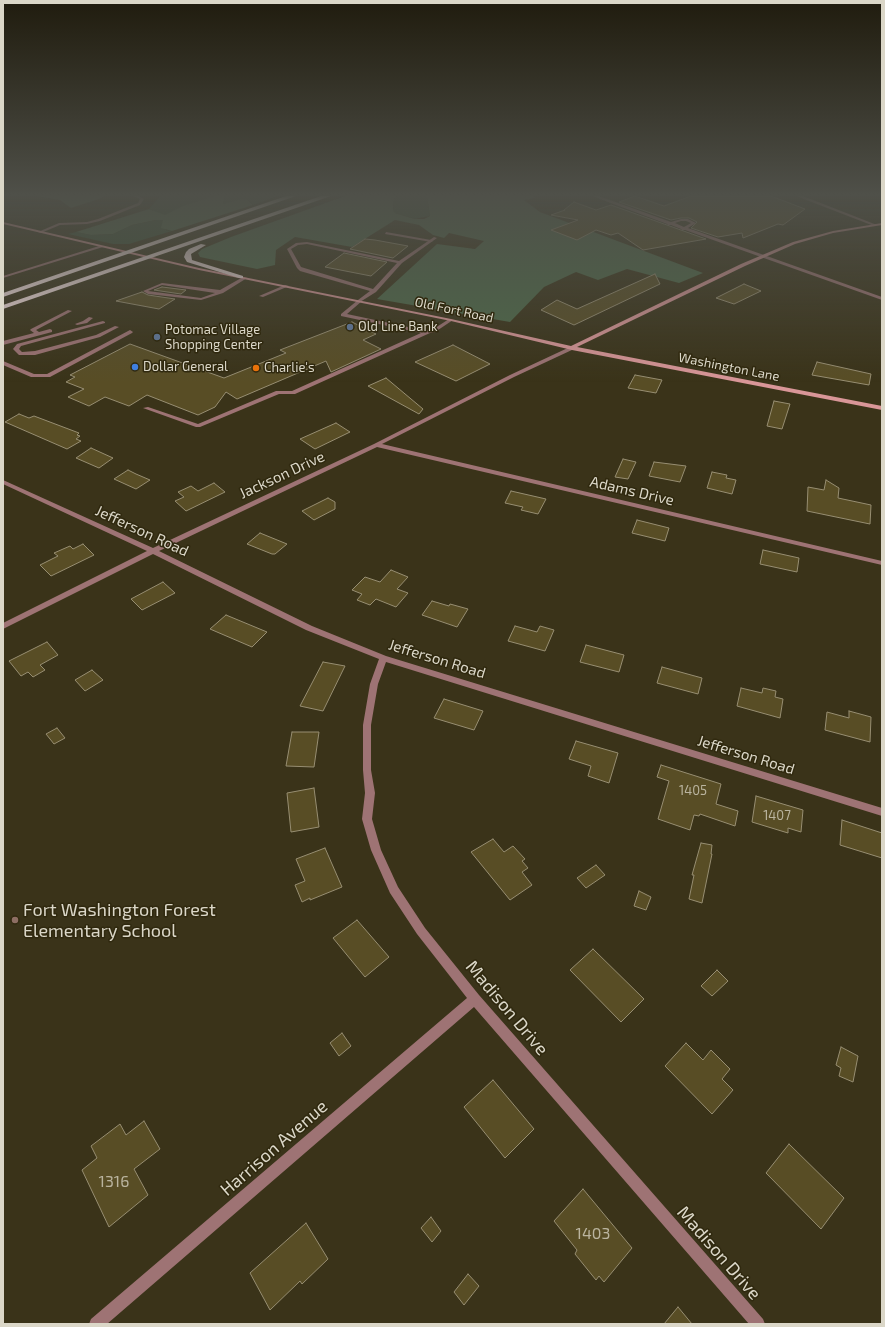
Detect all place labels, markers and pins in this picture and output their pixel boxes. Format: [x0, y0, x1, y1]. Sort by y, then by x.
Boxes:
place label: Old Line Bank [358, 319, 438, 335]
place label: Potomac Village Shopping Center [165, 322, 262, 353]
marker: Old Line Bank [345, 322, 355, 332]
marker: Potomac Village Shopping Center [152, 332, 162, 342]
place label: Dollar General [143, 359, 228, 375]
place label: Charlie's [264, 360, 315, 376]
marker: Dollar General [130, 362, 140, 372]
marker: Charlie's [251, 363, 261, 373]
place label: Fort Washington Forest Elementary School [23, 899, 216, 942]
marker: Fort Washington Forest Elementary School [10, 915, 20, 925]

